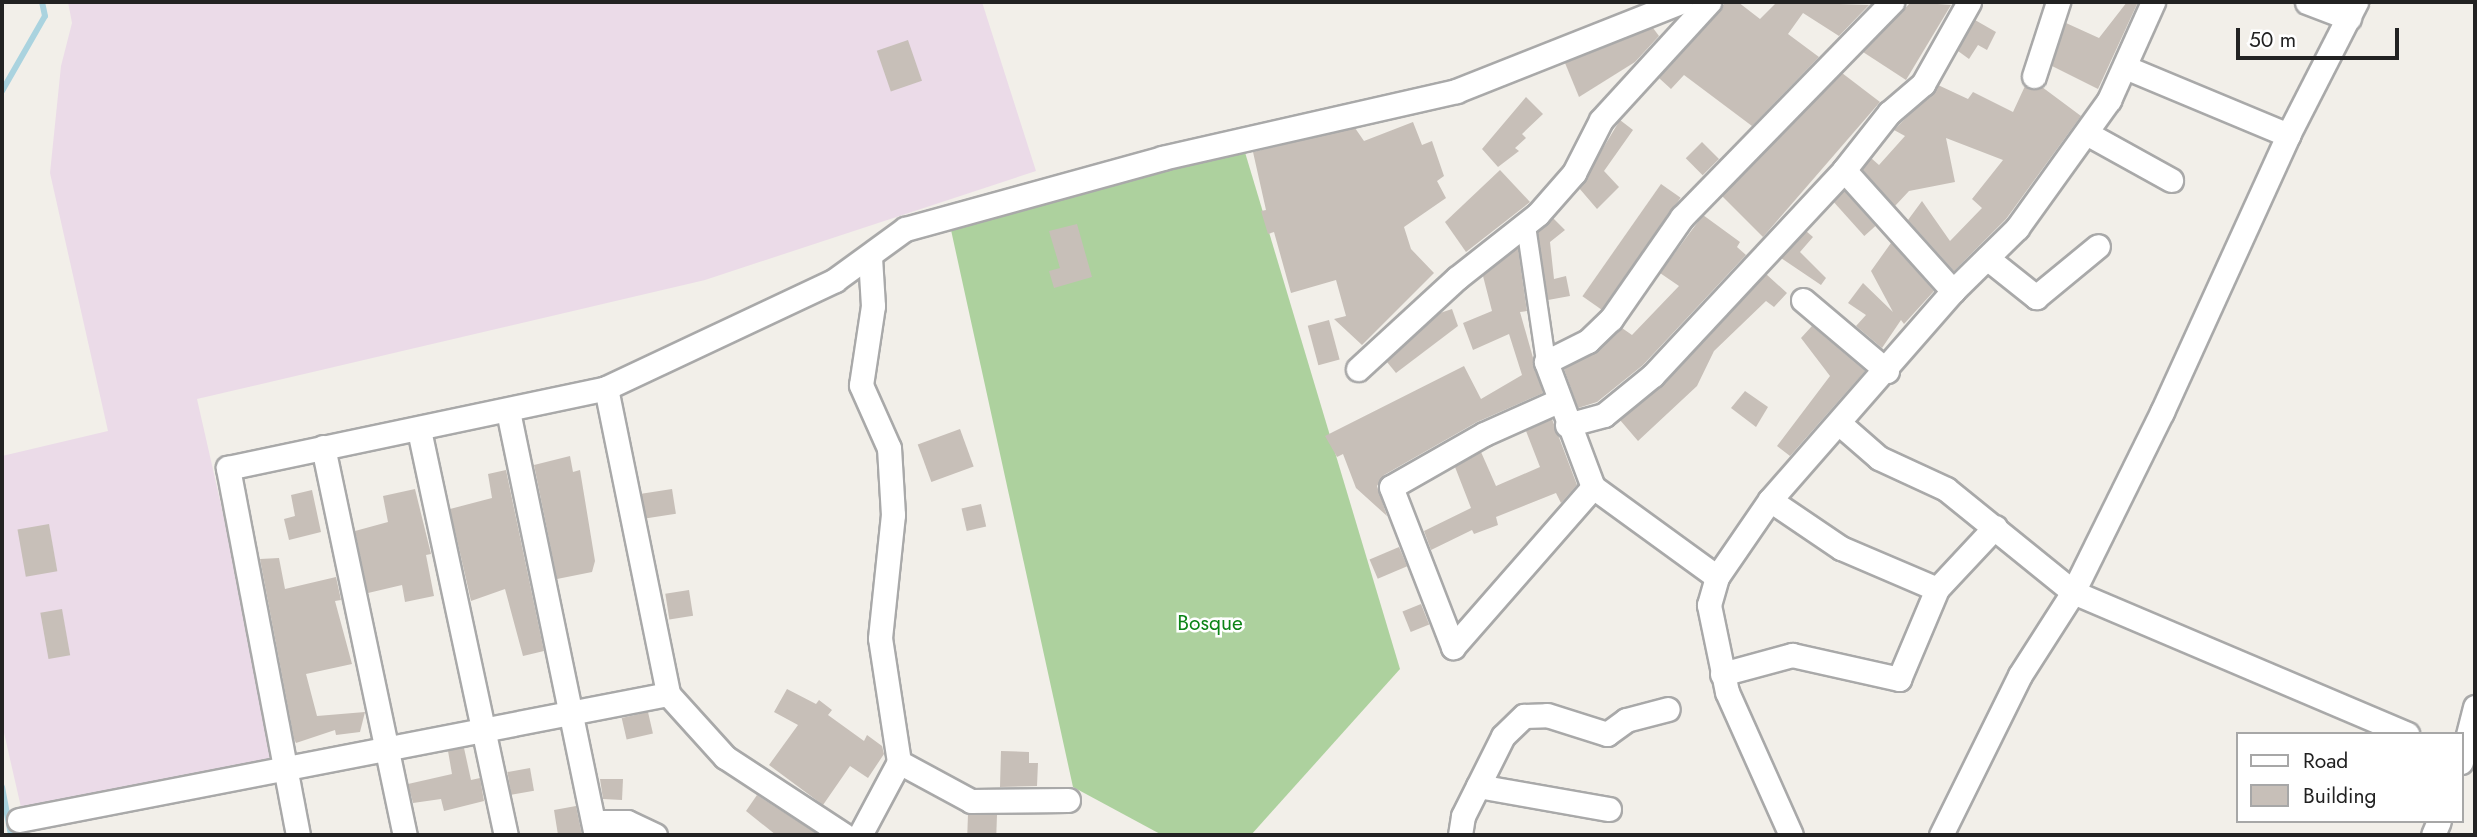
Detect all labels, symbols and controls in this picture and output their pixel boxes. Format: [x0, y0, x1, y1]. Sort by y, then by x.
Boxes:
scale bar [2239, 14, 2402, 58]
text: 50 m [2249, 25, 2296, 55]
park label: Bosque [1177, 610, 1243, 636]
legend [2236, 732, 2463, 823]
text: Road [2303, 746, 2348, 776]
text: Building [2303, 781, 2376, 811]

